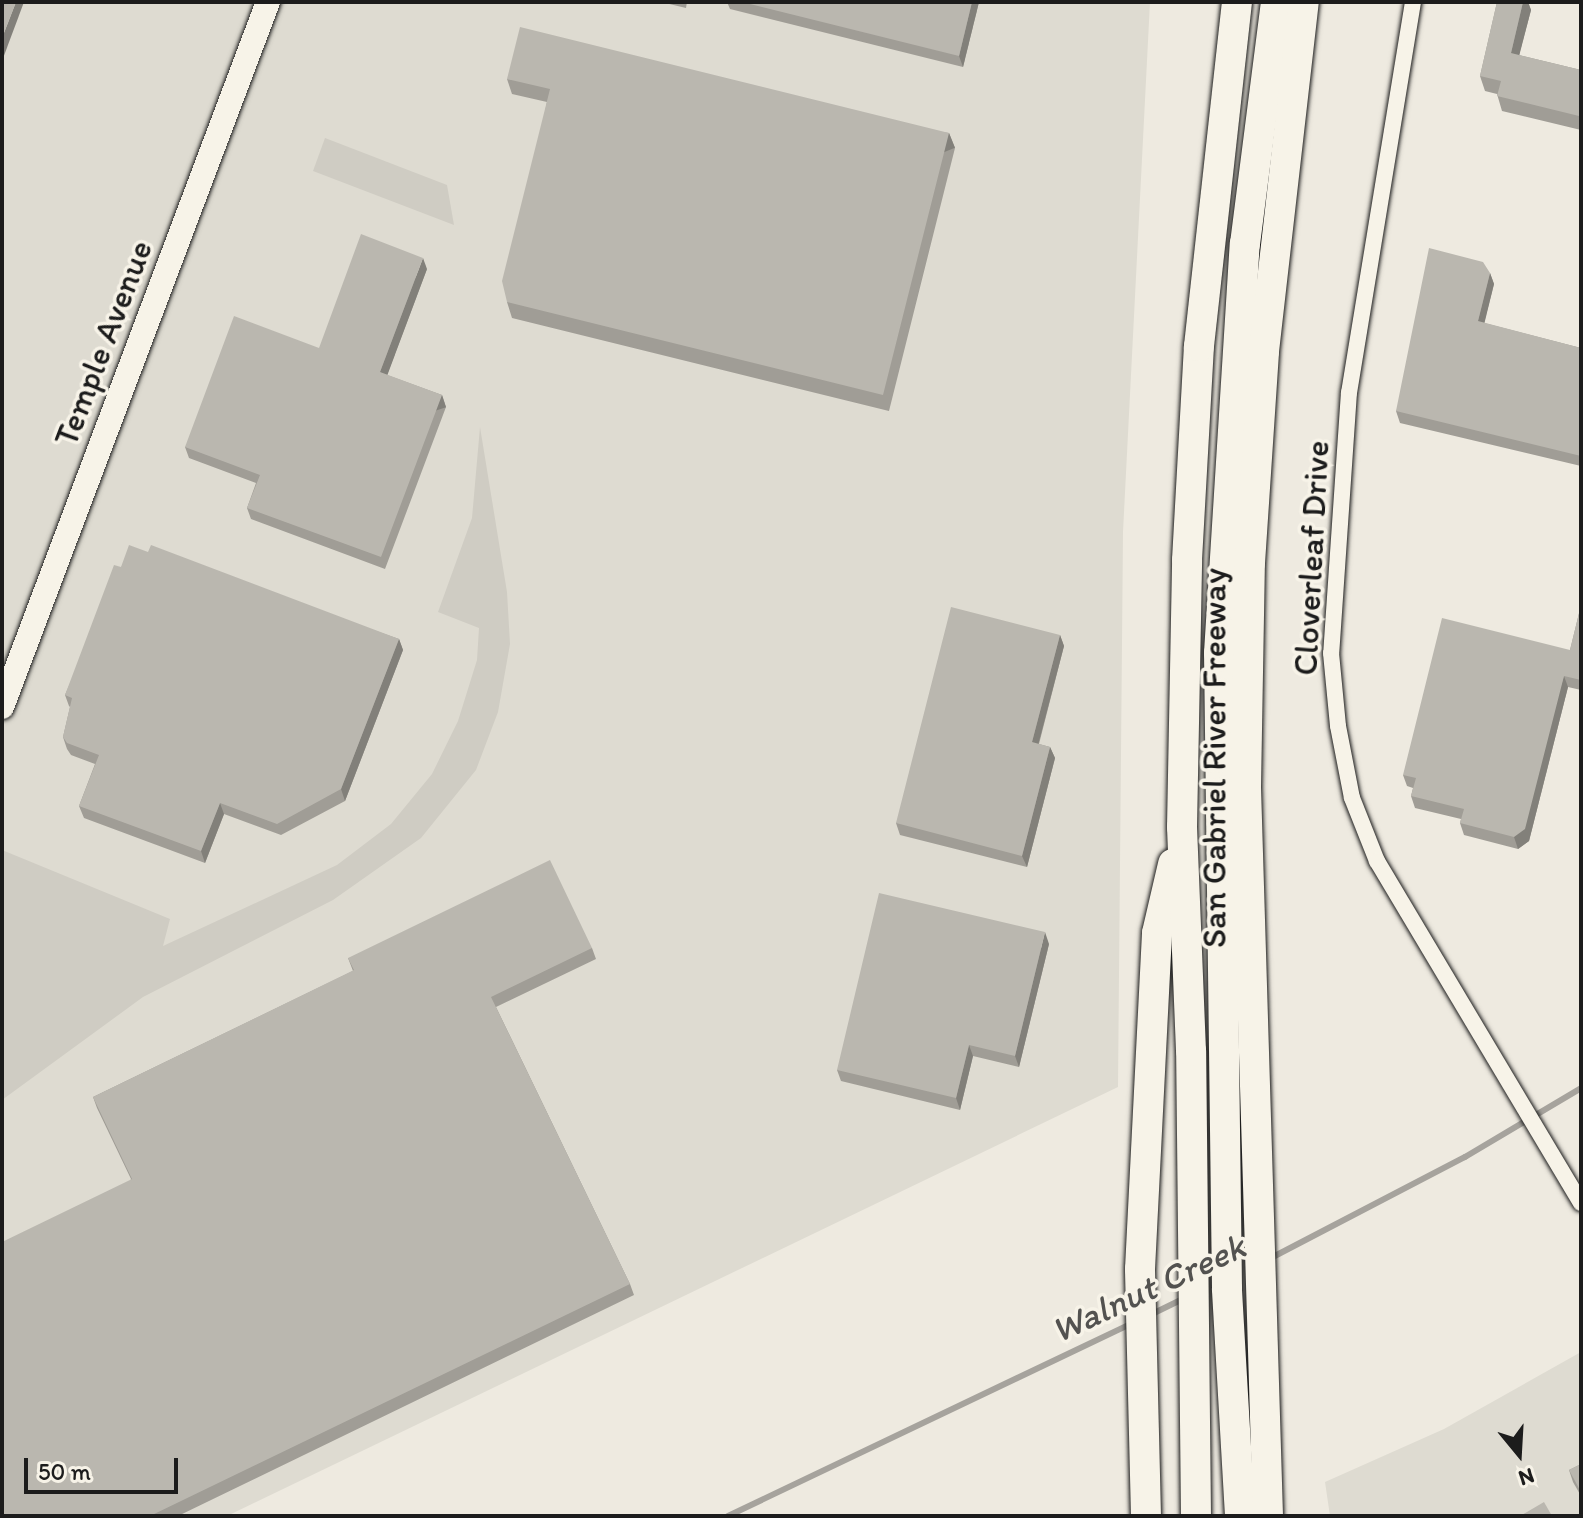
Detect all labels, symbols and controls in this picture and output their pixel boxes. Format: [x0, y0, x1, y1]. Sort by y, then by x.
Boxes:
street label: Temple Avenue [45, 234, 161, 452]
street label: Cloverleaf Drive [1284, 440, 1338, 676]
street label: San Gabriel River Freeway [1194, 568, 1234, 948]
water label: Walnut Creek [1044, 1224, 1252, 1352]
north arrow [1479, 1414, 1559, 1494]
scale bar [28, 1442, 182, 1492]
text: 50 m [38, 1457, 91, 1486]
text: N [1515, 1462, 1538, 1492]

